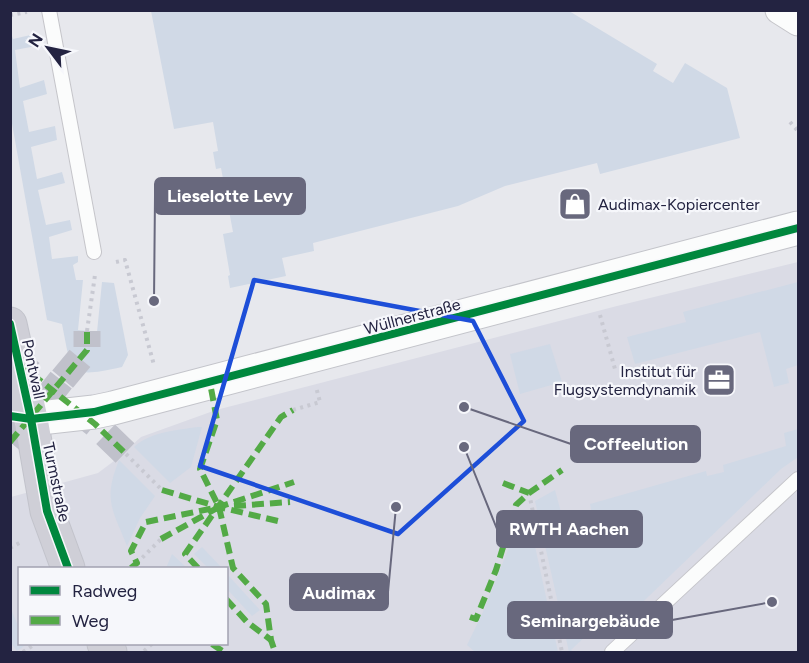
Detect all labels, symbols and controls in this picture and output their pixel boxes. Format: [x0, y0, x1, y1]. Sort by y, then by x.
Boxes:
north arrow [18, 18, 78, 78]
text: N [24, 30, 47, 51]
callout: Lieselotte Levy [155, 178, 305, 214]
text: Lieselotte Levy [167, 185, 294, 207]
shop icon: Audimax-Kopiercenter [557, 186, 593, 222]
place label: Audimax-Kopiercenter [598, 195, 760, 214]
street label: Wüllnerstraße [362, 294, 463, 338]
street label: Pontwall [18, 337, 49, 401]
place label: Institut für Flugsystemdynamik [554, 362, 697, 399]
office icon: Institut für Flugsystemdynamik [701, 362, 737, 398]
callout: Coffeelution [571, 426, 700, 462]
text: Coffeelution [584, 433, 688, 455]
street label: Turmstraße [39, 441, 74, 524]
callout: RWTH Aachen [497, 511, 642, 547]
text: RWTH Aachen [509, 518, 629, 540]
legend [18, 567, 228, 645]
callout: Audimax [290, 574, 388, 610]
text: Radweg [72, 580, 137, 602]
text: Audimax [302, 582, 376, 604]
callout: Seminargebäude [508, 602, 672, 638]
text: Weg [72, 610, 109, 632]
text: Seminargebäude [520, 610, 660, 632]

